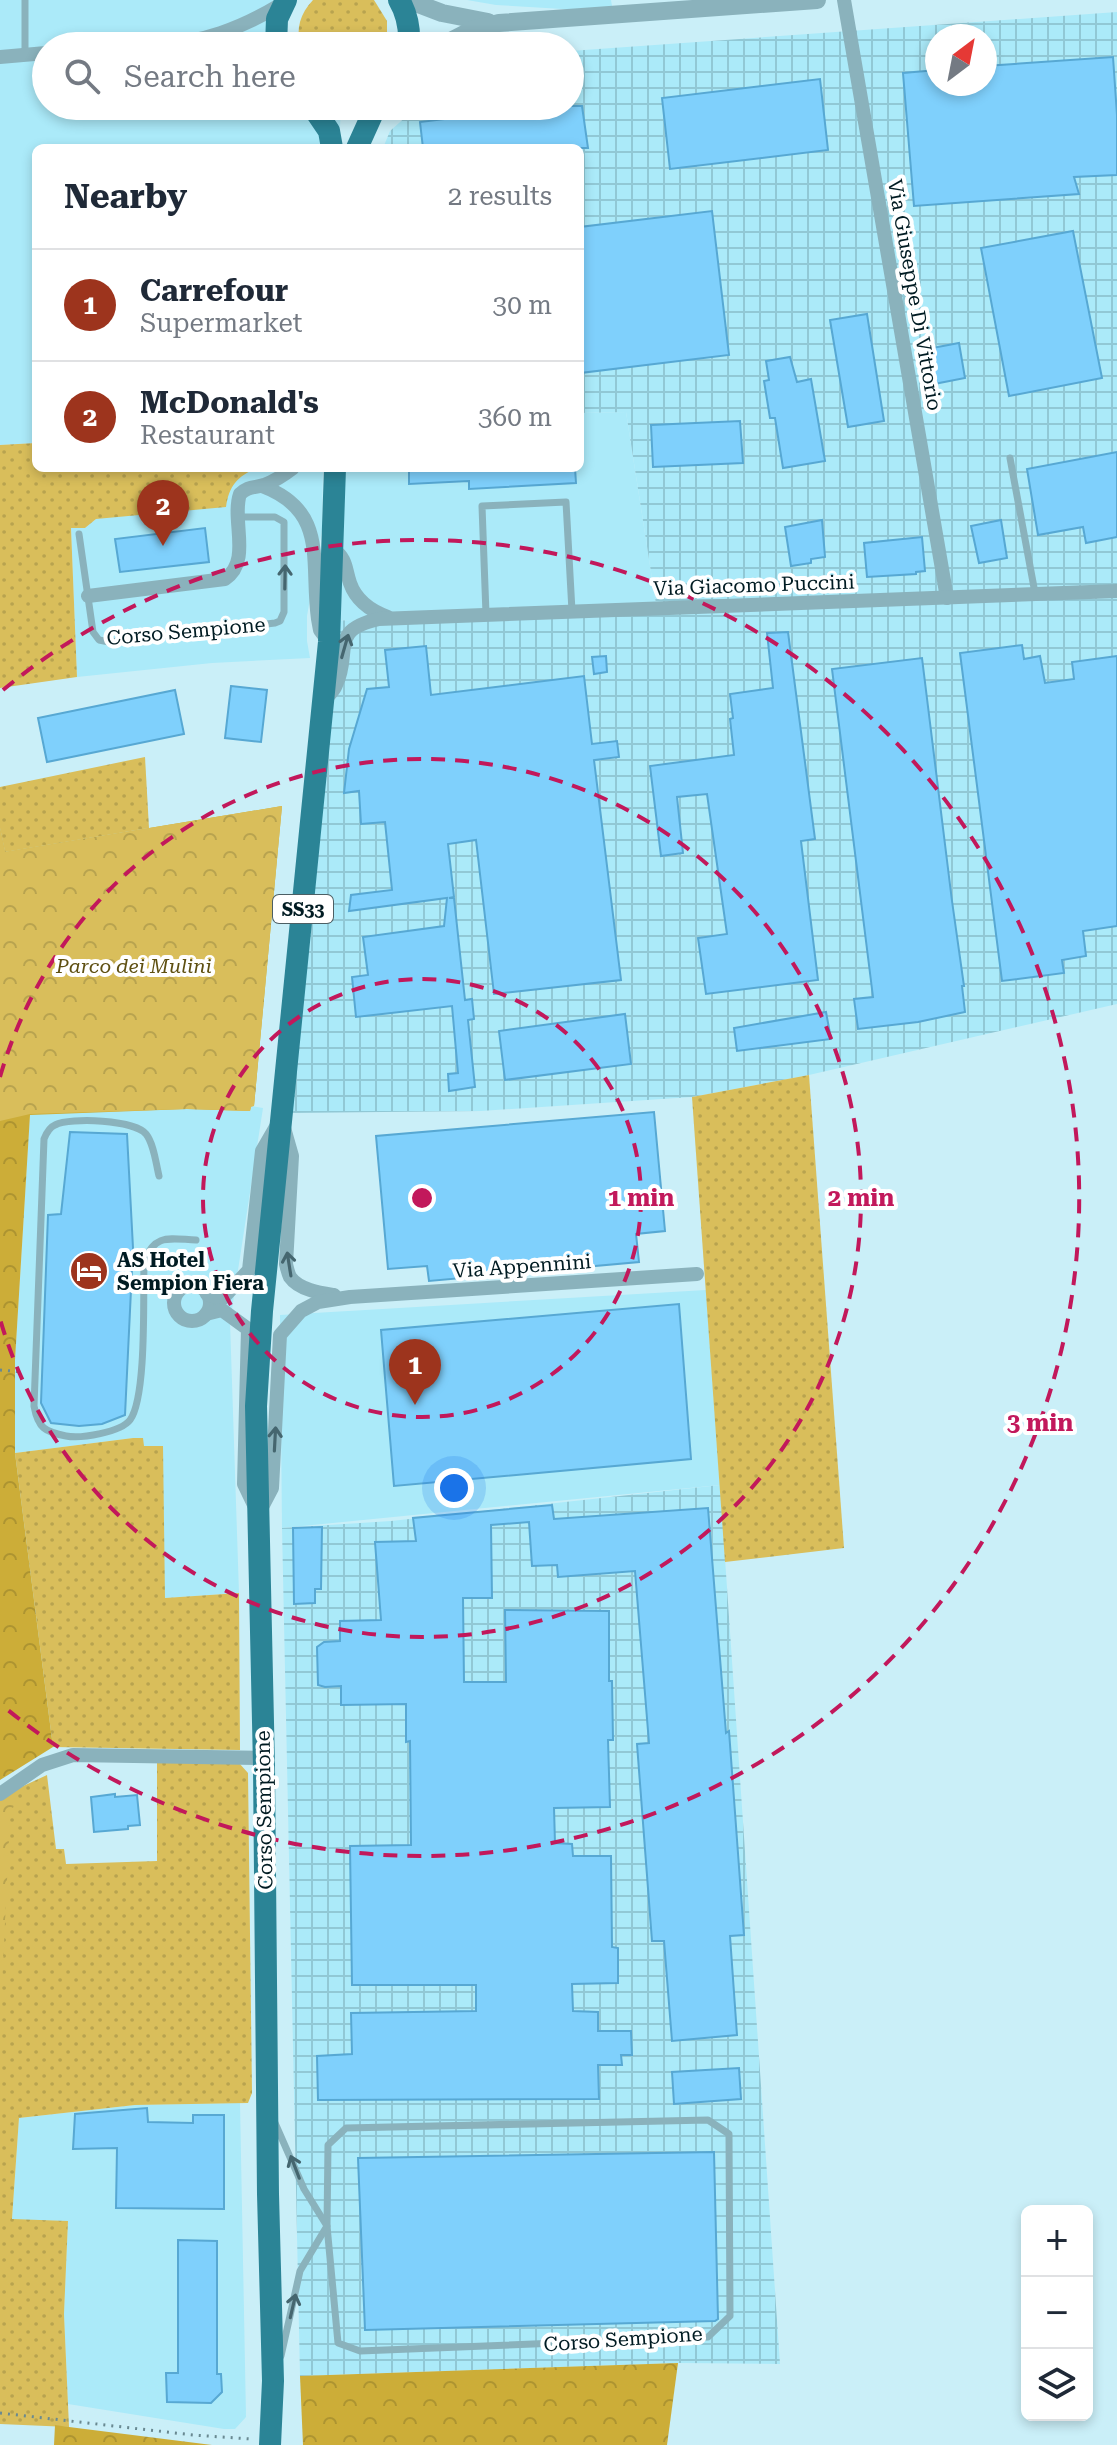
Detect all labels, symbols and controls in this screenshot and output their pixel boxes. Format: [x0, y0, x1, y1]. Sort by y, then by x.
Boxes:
north arrow [925, 24, 997, 96]
search box [32, 32, 584, 120]
icon: search [60, 54, 104, 98]
text: Search here [124, 59, 296, 94]
text: Nearby [64, 176, 187, 216]
street label: Via Giuseppe Di Vittorio [883, 177, 947, 413]
text: 2 results [448, 181, 552, 211]
text: Carrefour [140, 273, 288, 308]
text: 1 [83, 290, 97, 320]
text: 30 m [493, 290, 552, 320]
text: Supermarket [140, 308, 303, 338]
text: McDonald's [140, 385, 319, 420]
text: 2 [83, 402, 97, 432]
text: 360 m [478, 402, 552, 432]
text: Restaurant [140, 420, 275, 450]
pin: 2 [137, 480, 189, 546]
one-way arrow [277, 564, 292, 591]
street label: Via Giacomo Puccini [653, 569, 855, 601]
street label: Corso Sempione [106, 612, 266, 650]
one-way arrow [339, 634, 354, 659]
road number: SS33 [273, 895, 333, 923]
park label: Parco dei Mulini [55, 954, 212, 978]
centre of rings [408, 1184, 436, 1212]
text: 1 min [608, 1184, 674, 1212]
text: 2 min [828, 1184, 894, 1212]
place label: AS Hotel Sempion Fiera [117, 1248, 264, 1295]
street label: Via Appennini [452, 1249, 592, 1283]
hotel icon: AS Hotel Sempion Fiera [68, 1250, 110, 1292]
one-way arrow [281, 1252, 296, 1278]
pin: 1 [389, 1339, 441, 1405]
text: 3 min [1007, 1409, 1073, 1437]
one-way arrow [267, 1426, 282, 1453]
your location [434, 1468, 474, 1508]
street label: Corso Sempione [251, 1730, 277, 1890]
one-way arrow [287, 2155, 301, 2180]
map controls [1021, 2205, 1093, 2421]
button: + [1021, 2205, 1093, 2277]
button: − [1021, 2277, 1093, 2349]
one-way arrow [286, 2294, 301, 2319]
street label: Corso Sempione [543, 2321, 703, 2357]
button: layers [1021, 2349, 1093, 2421]

